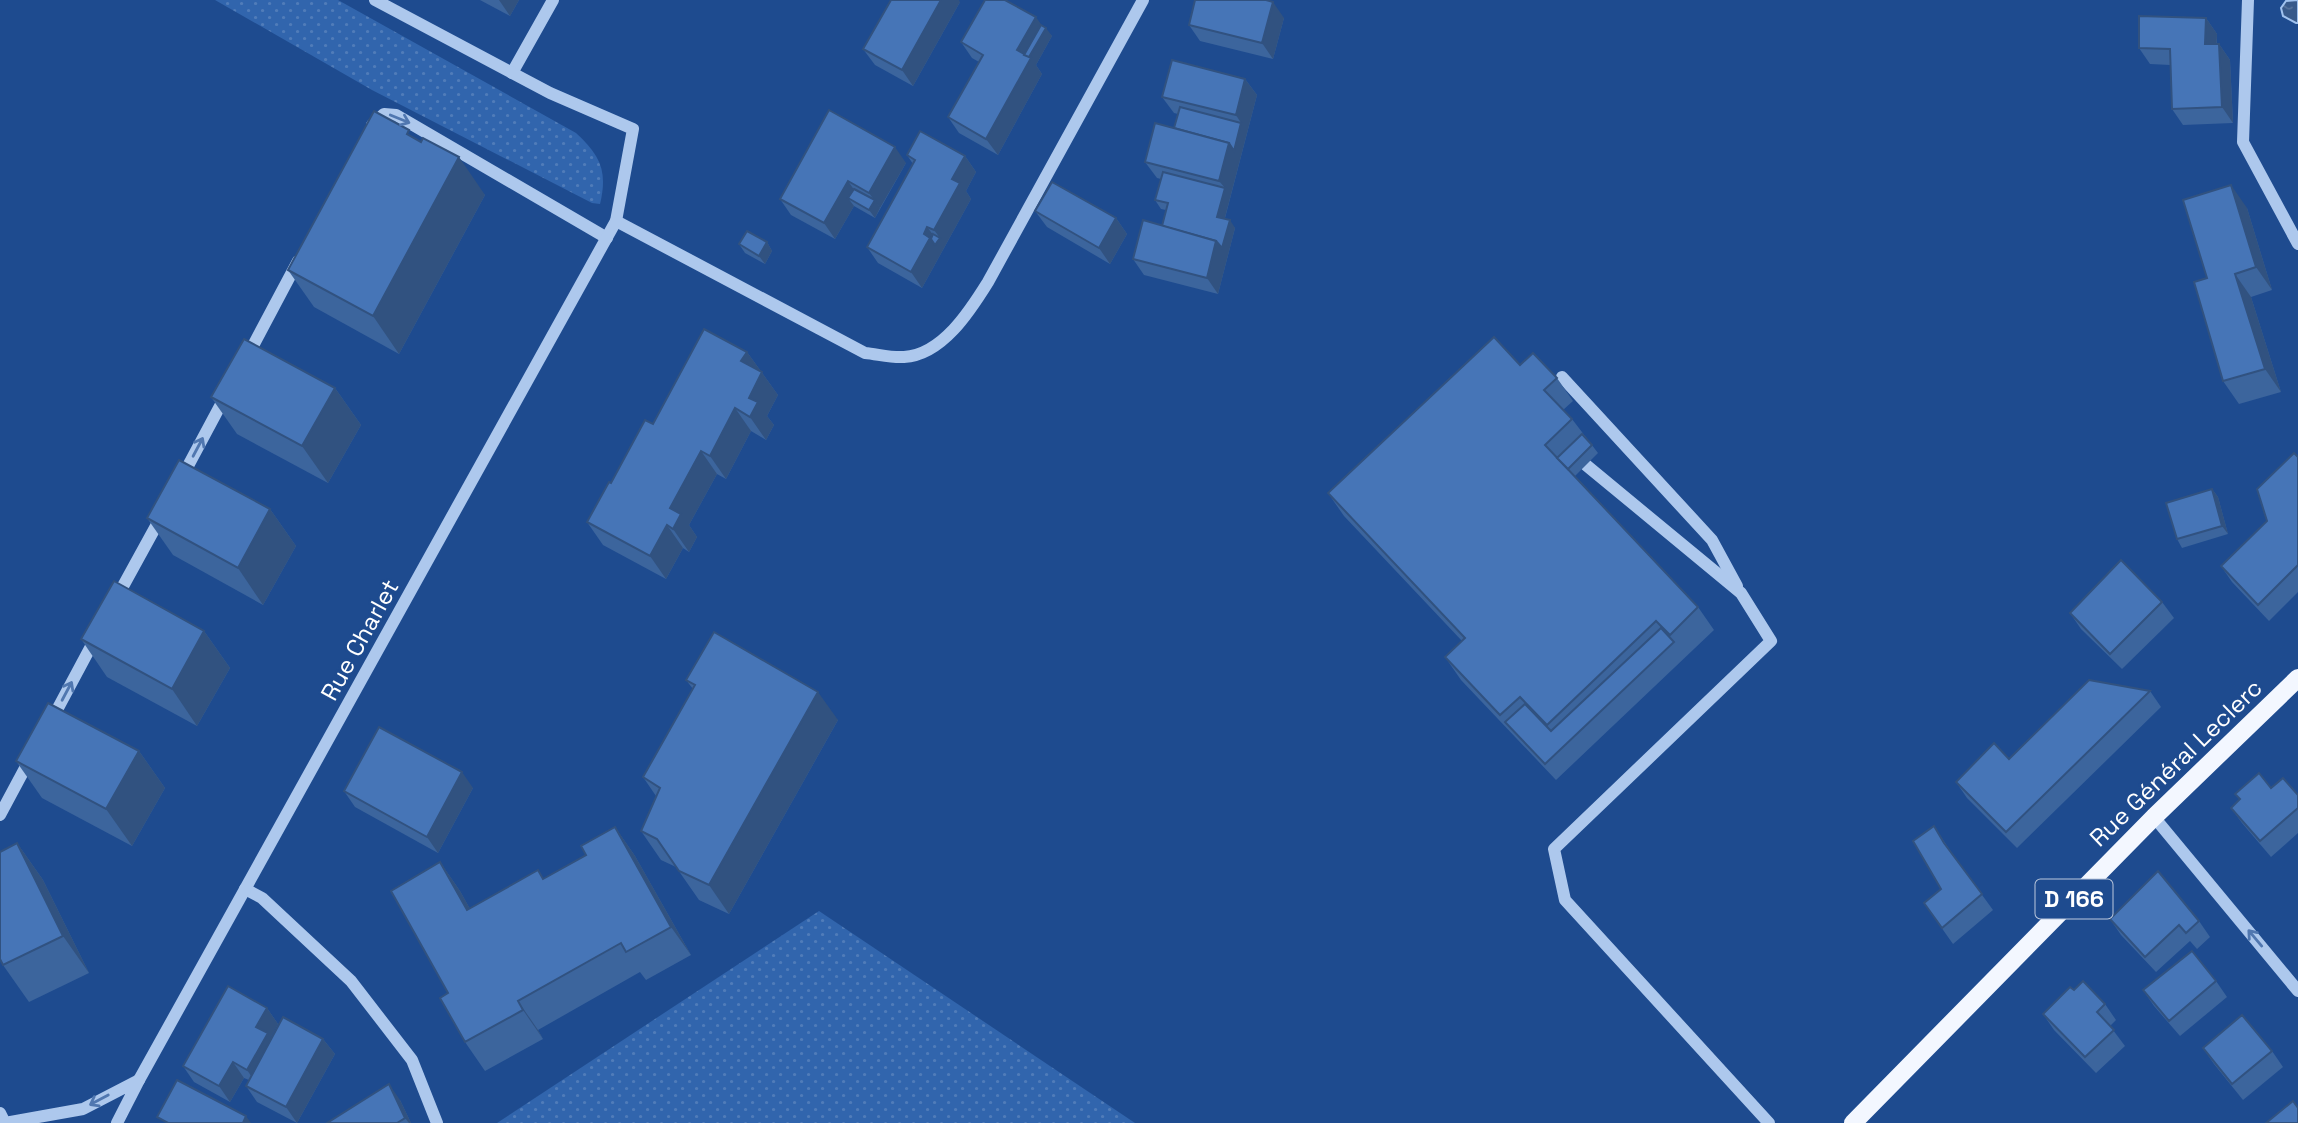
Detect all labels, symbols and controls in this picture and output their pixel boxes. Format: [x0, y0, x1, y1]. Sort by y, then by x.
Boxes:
one-way arrow [388, 113, 410, 126]
one-way arrow [192, 437, 205, 458]
street label: Rue Charlet [314, 574, 406, 706]
street label: Rue Général Leclerc [2083, 672, 2269, 853]
one-way arrow [60, 681, 74, 701]
road number: D 166 [2036, 879, 2112, 918]
one-way arrow [2247, 930, 2262, 948]
one-way arrow [90, 1094, 110, 1108]

